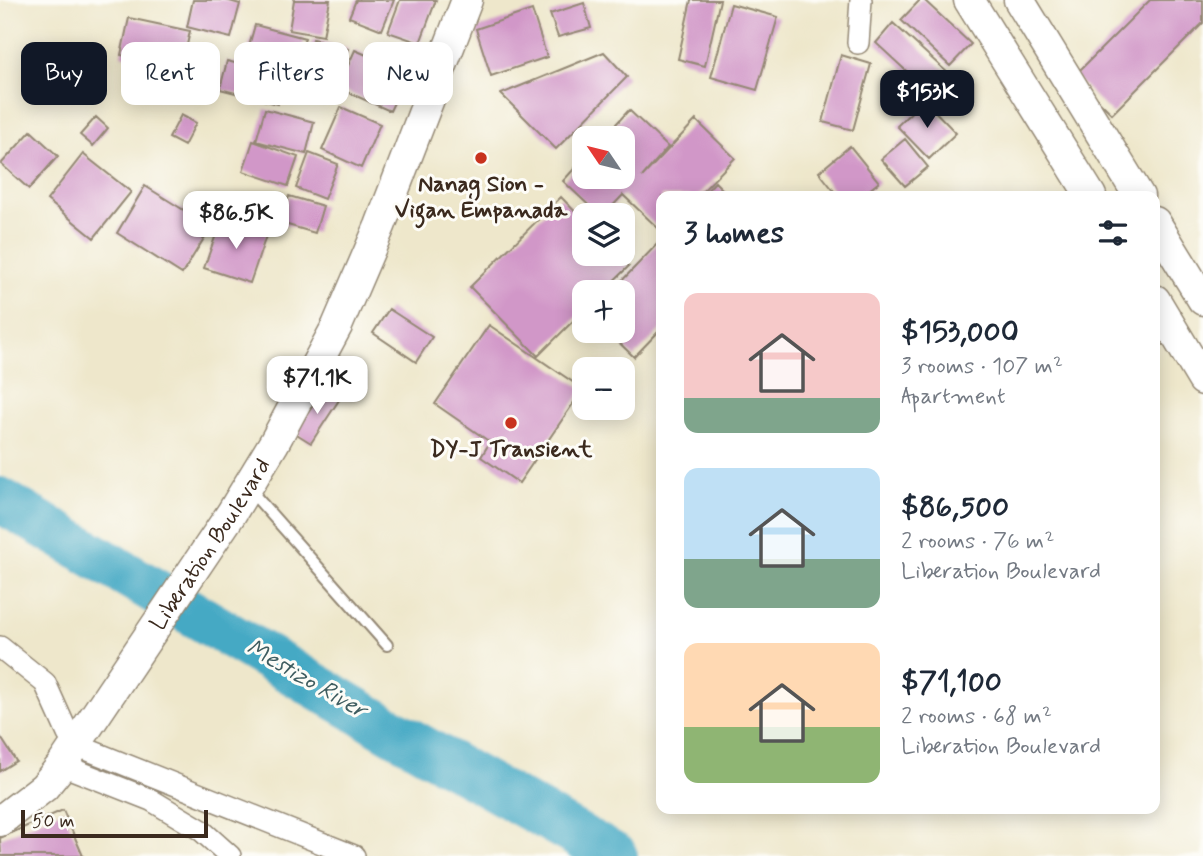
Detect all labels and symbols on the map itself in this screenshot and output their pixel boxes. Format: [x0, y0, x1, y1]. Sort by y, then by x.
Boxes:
pin: $153K [878, 71, 976, 130]
north arrow [572, 126, 635, 189]
marker: Nanag Sion - Vigan Empanada [473, 150, 489, 166]
place label: Nanag Sion - Vigan Empanada [395, 170, 569, 229]
pin: $86.5K [179, 191, 293, 251]
pin: $71.1K [260, 356, 374, 416]
marker: DY-J Transient [503, 415, 519, 431]
place label: DY-J Transient [430, 435, 593, 465]
street label: Liberation Boulevard [144, 453, 278, 637]
water label: Mestizo River [241, 632, 374, 728]
scale bar [21, 807, 208, 839]

